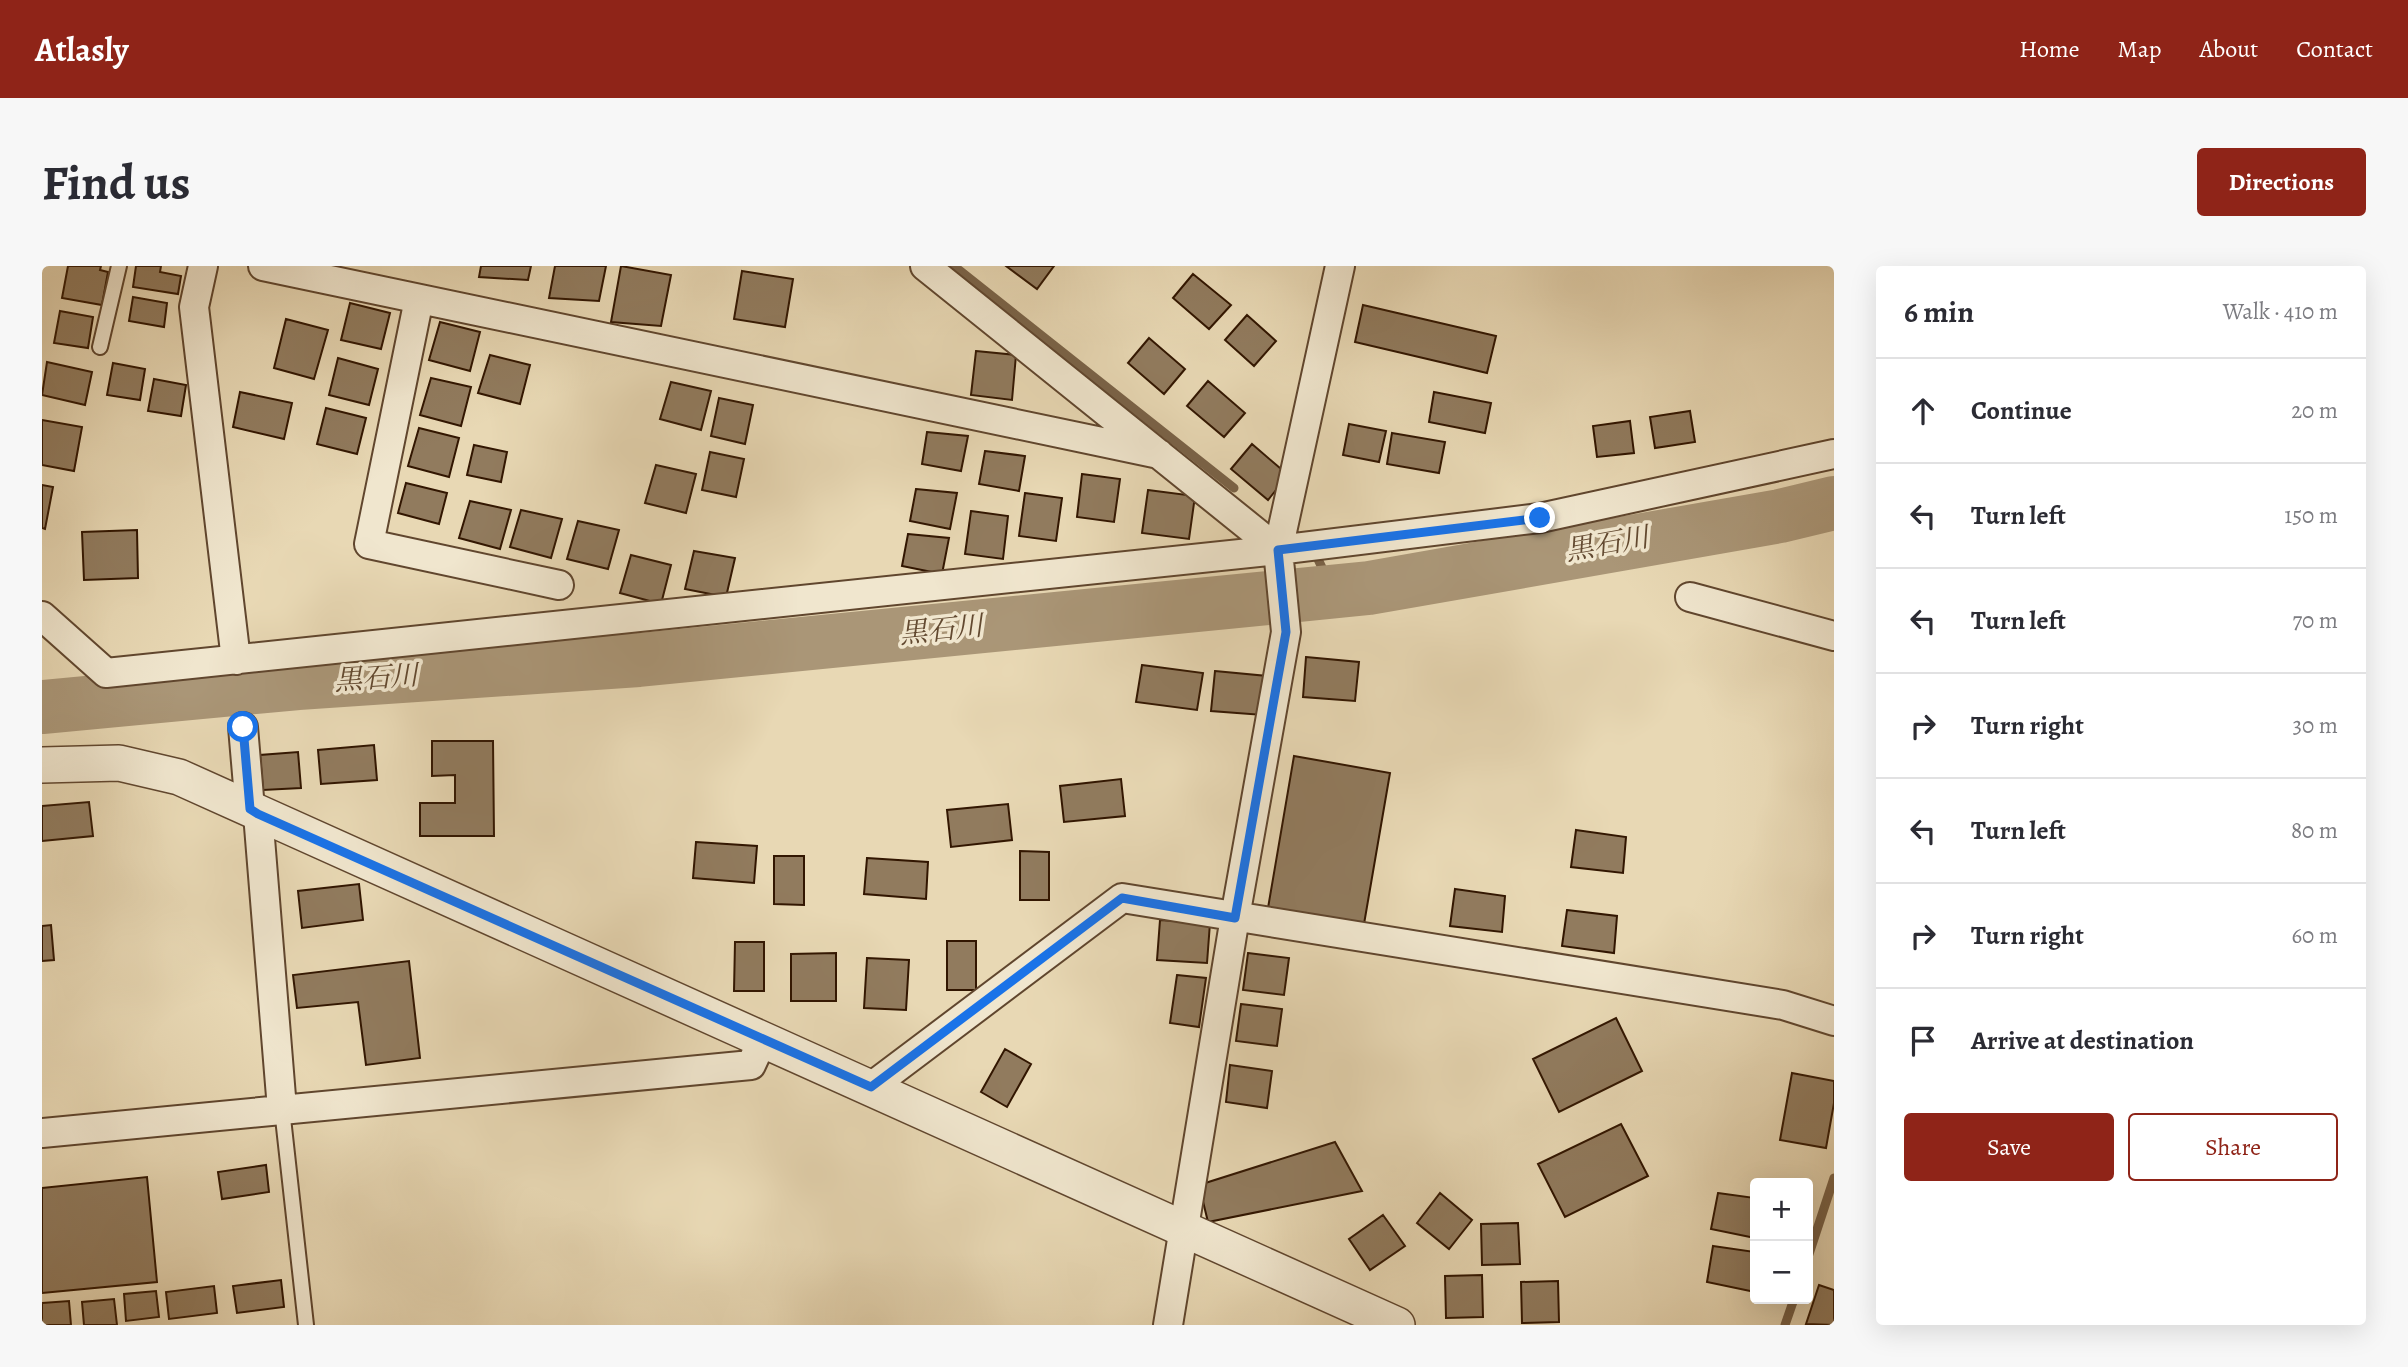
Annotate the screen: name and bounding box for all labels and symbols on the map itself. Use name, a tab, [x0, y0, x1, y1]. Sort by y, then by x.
route end	[1524, 502, 1555, 533]
water label: 黒石川	[1562, 517, 1655, 570]
water label: 黒石川	[897, 606, 988, 653]
water label: 黒石川	[333, 656, 422, 700]
route start	[227, 711, 258, 742]

